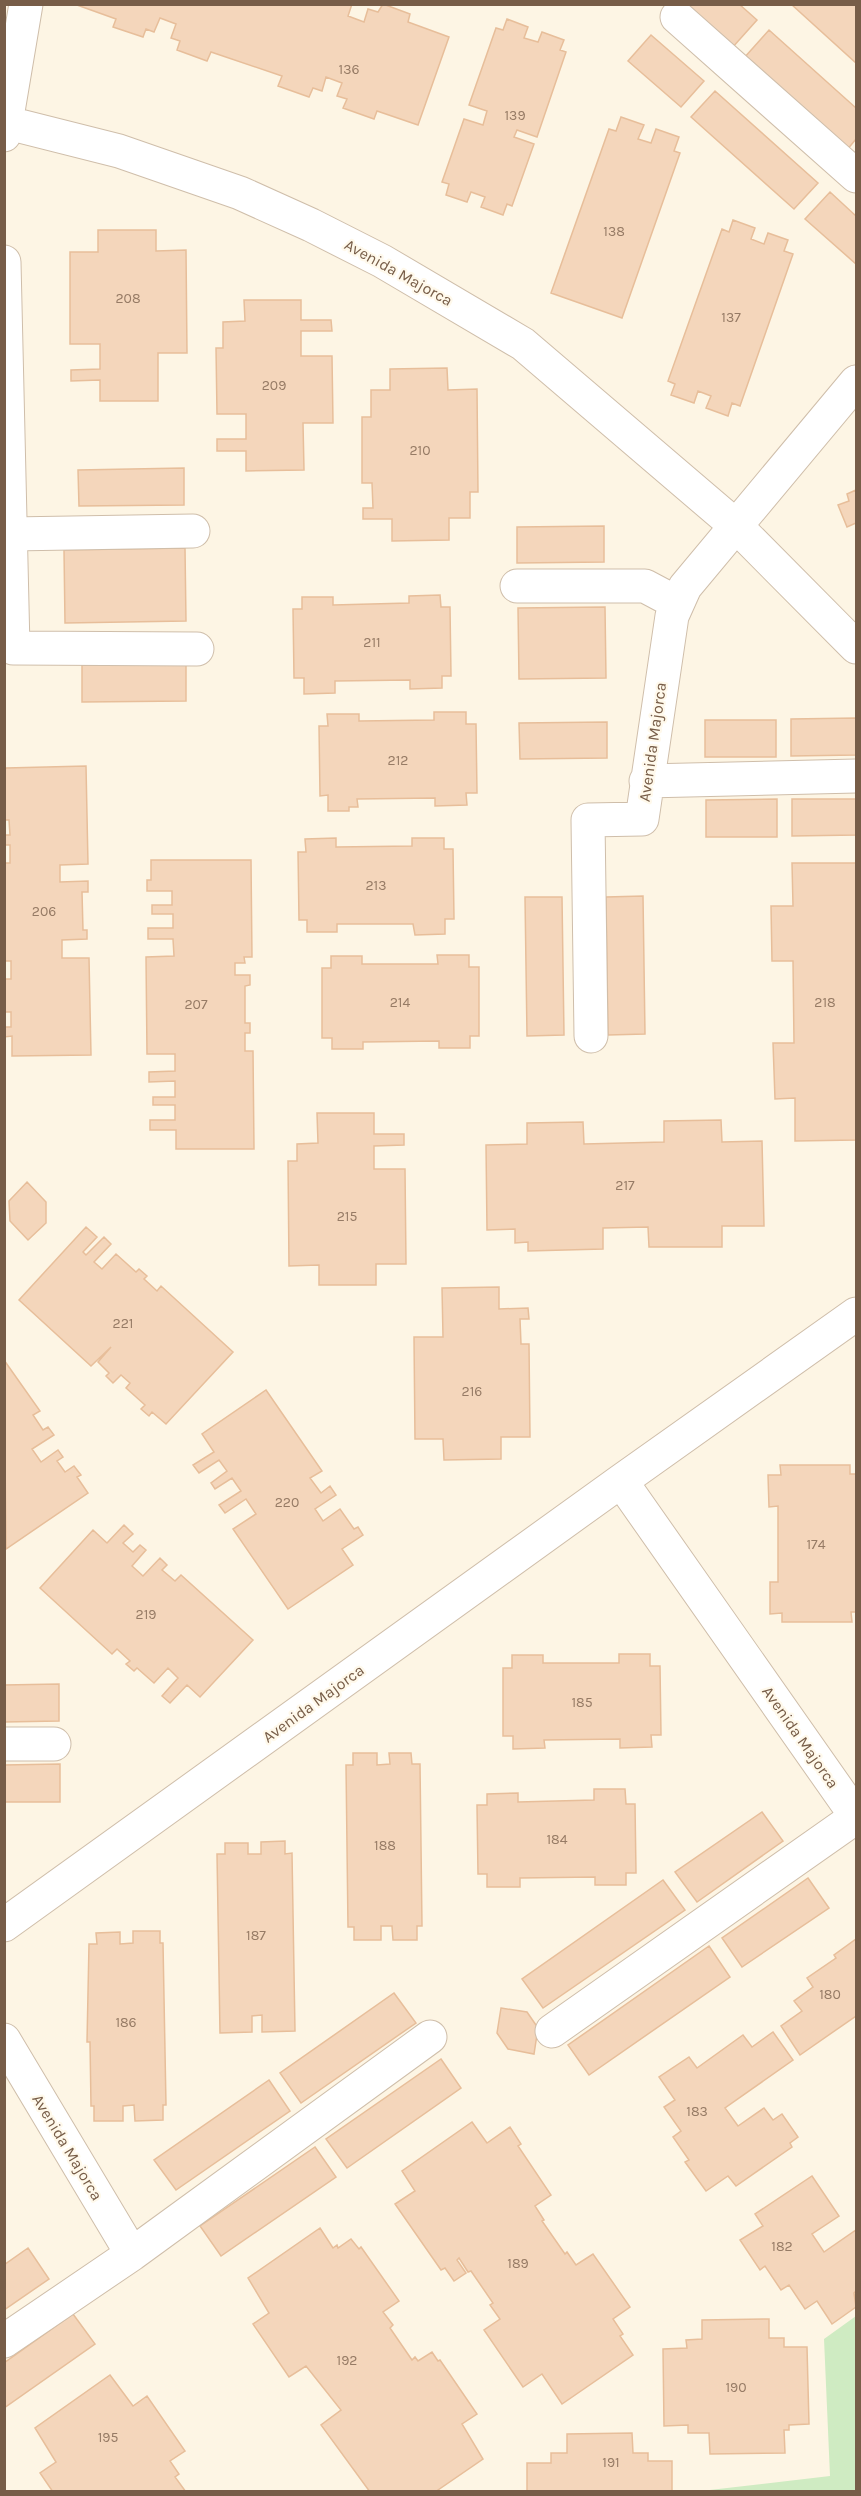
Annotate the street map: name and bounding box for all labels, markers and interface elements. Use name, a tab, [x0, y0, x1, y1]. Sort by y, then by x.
house number: 136	[339, 61, 359, 78]
house number: 139	[504, 107, 526, 124]
house number: 138	[603, 223, 625, 240]
street label: Avenida Majorca	[341, 235, 456, 310]
house number: 208	[115, 290, 141, 307]
house number: 137	[721, 309, 741, 326]
house number: 209	[262, 377, 286, 394]
house number: 210	[409, 442, 431, 459]
house number: 211	[363, 634, 381, 651]
street label: Avenida Majorca	[635, 681, 670, 803]
house number: 212	[388, 752, 408, 769]
house number: 213	[365, 877, 387, 894]
house number: 206	[32, 903, 56, 920]
house number: 214	[390, 994, 410, 1011]
house number: 218	[814, 994, 836, 1011]
house number: 207	[185, 996, 208, 1013]
house number: 217	[615, 1177, 635, 1194]
house number: 215	[337, 1208, 357, 1225]
house number: 221	[113, 1315, 133, 1332]
house number: 216	[462, 1383, 482, 1400]
house number: 220	[275, 1494, 299, 1511]
house number: 174	[806, 1536, 826, 1553]
house number: 219	[136, 1606, 156, 1623]
street label: Avenida Majorca	[259, 1660, 368, 1747]
street label: Avenida Majorca	[758, 1682, 843, 1792]
house number: 185	[571, 1694, 593, 1711]
house number: 184	[546, 1831, 568, 1848]
house number: 188	[374, 1837, 396, 1854]
house number: 187	[246, 1927, 266, 1944]
house number: 180	[819, 1986, 841, 2003]
house number: 186	[115, 2014, 137, 2031]
street label: Avenida Majorca	[28, 2091, 107, 2204]
house number: 183	[686, 2103, 708, 2120]
house number: 182	[771, 2238, 793, 2255]
house number: 189	[507, 2255, 529, 2272]
house number: 192	[337, 2352, 357, 2369]
house number: 190	[725, 2379, 747, 2396]
house number: 195	[98, 2429, 118, 2446]
house number: 191	[602, 2454, 620, 2471]

